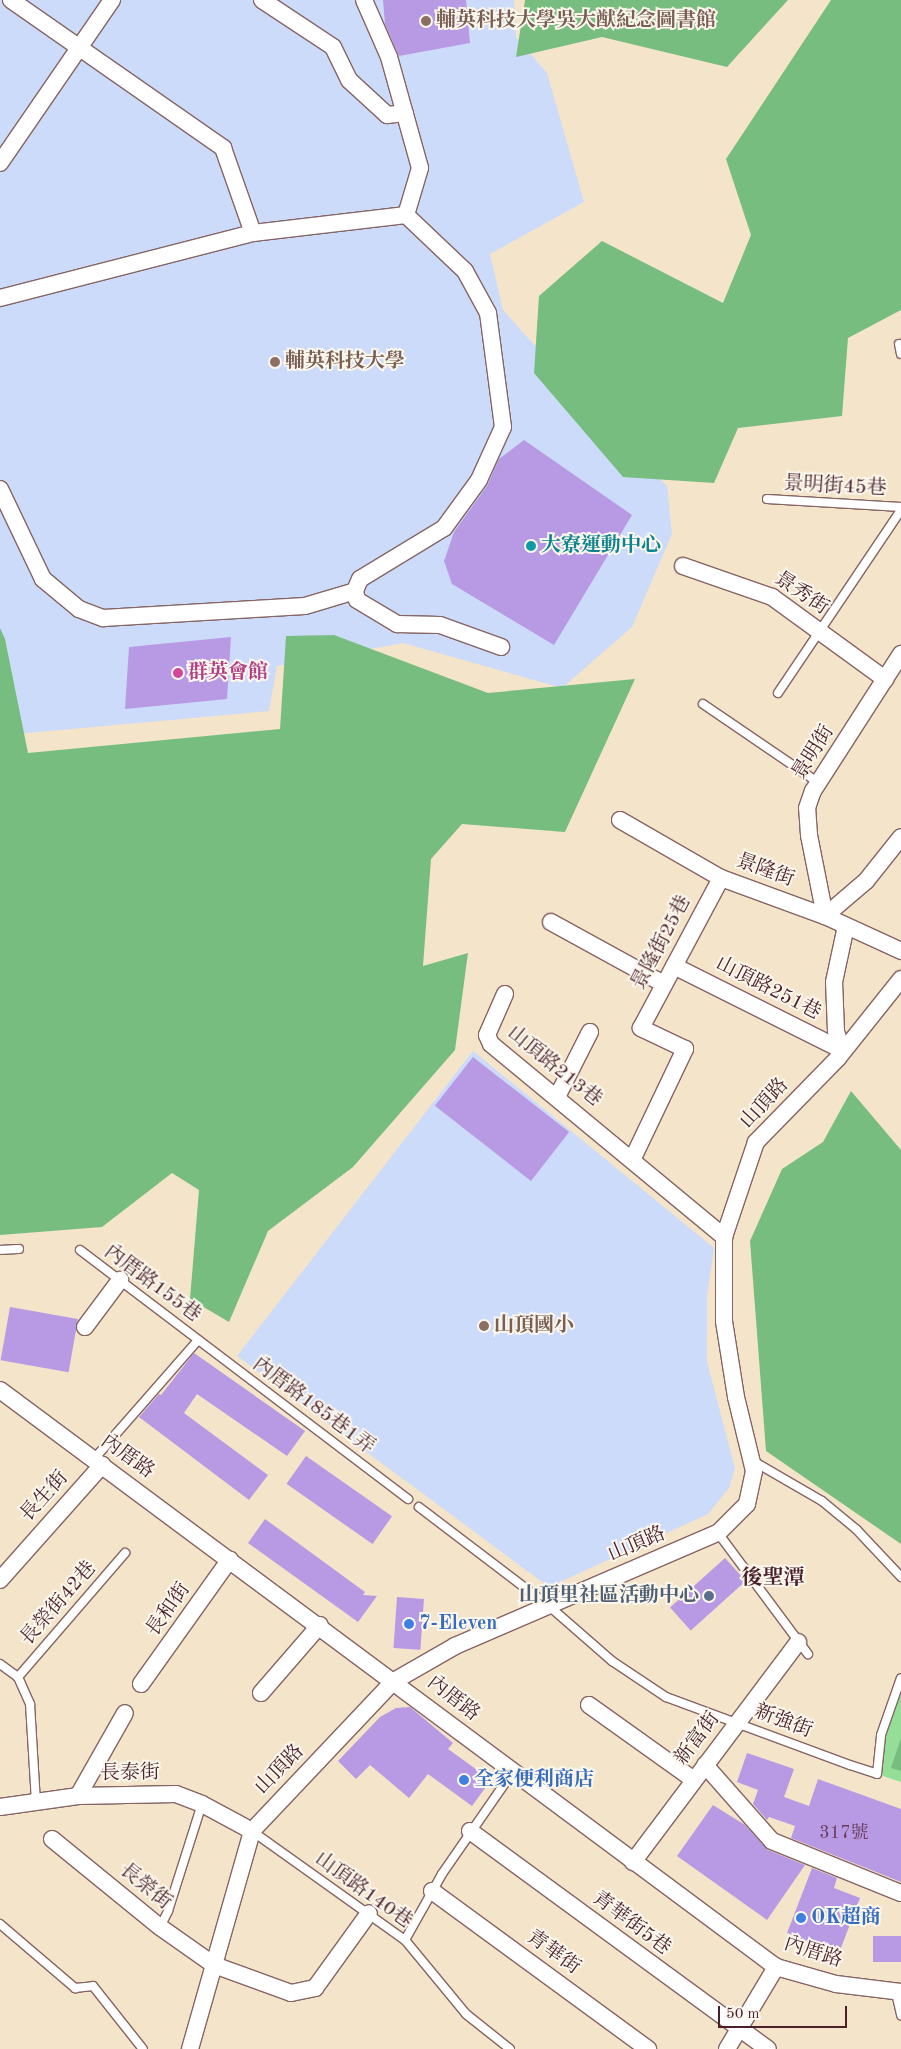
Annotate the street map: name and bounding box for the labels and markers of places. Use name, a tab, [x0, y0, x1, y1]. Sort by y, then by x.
place label: 輔英科技大學吳大猷紀念圖書館	[436, 9, 716, 33]
marker: 輔英科技大學吳大猷紀念圖書館	[420, 15, 432, 27]
place label: 輔英科技大學	[285, 350, 405, 374]
marker: 輔英科技大學	[269, 356, 281, 368]
place label: 大寮運動中心	[541, 534, 661, 558]
marker: 大寮運動中心	[525, 540, 537, 552]
place label: 群英會館	[188, 661, 268, 685]
marker: 群英會館	[172, 667, 184, 679]
place label: 山頂國小	[494, 1314, 574, 1338]
marker: 山頂國小	[478, 1320, 490, 1332]
place label: 山頂里社區活動中心	[519, 1584, 699, 1608]
marker: 山頂里社區活動中心	[703, 1590, 715, 1602]
place label: 7-Eleven	[419, 1612, 497, 1636]
marker: 7-Eleven	[403, 1618, 415, 1630]
place label: 全家便利商店	[474, 1768, 594, 1792]
marker: 全家便利商店	[458, 1774, 470, 1786]
place label: OK超商	[811, 1906, 881, 1930]
marker: OK超商	[795, 1912, 807, 1924]

